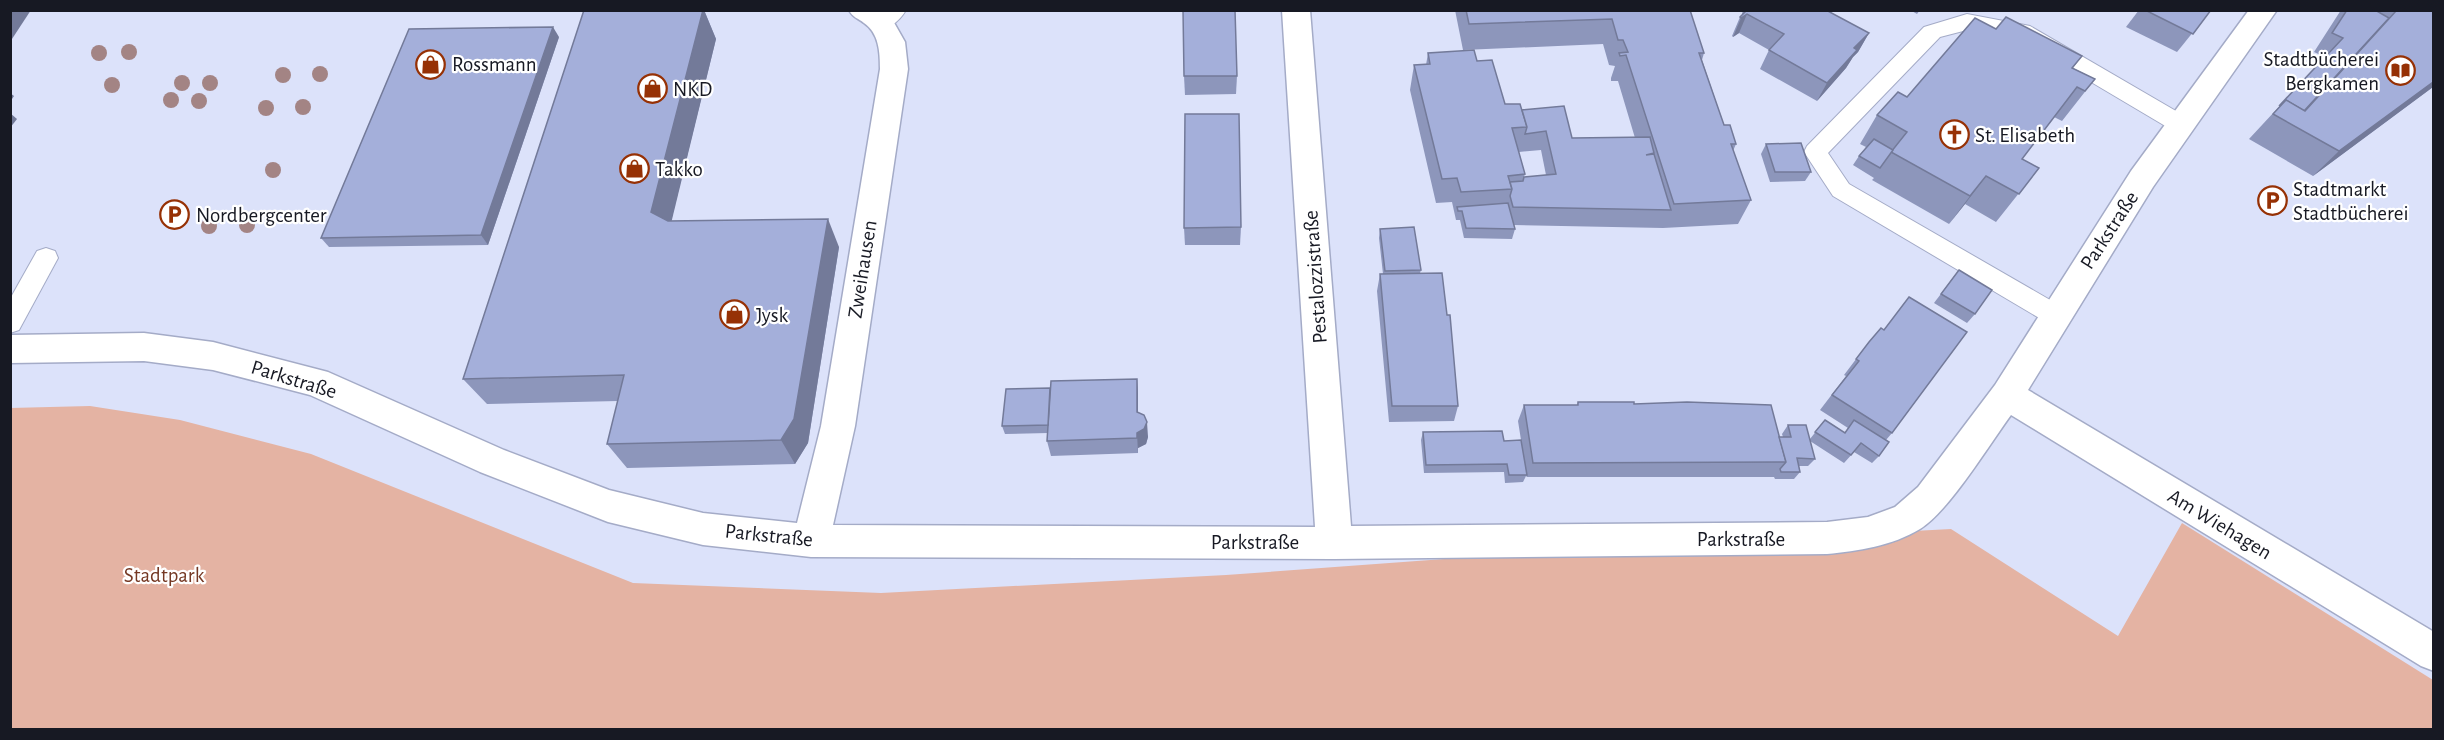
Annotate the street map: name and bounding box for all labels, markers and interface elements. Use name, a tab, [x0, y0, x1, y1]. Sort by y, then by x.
shop icon: Rossmann	[415, 48, 447, 80]
place label: Stadtbücherei Bergkamen	[2263, 49, 2379, 94]
place label: Rossmann	[452, 54, 537, 75]
library icon: Stadtbücherei Bergkamen	[2384, 55, 2416, 87]
shop icon: NKD	[636, 73, 668, 105]
place label: NKD	[673, 79, 712, 100]
church icon: St. Elisabeth	[1938, 119, 1970, 151]
place label: St. Elisabeth	[1975, 125, 2075, 146]
shop icon: Takko	[618, 153, 650, 185]
place label: Takko	[655, 159, 703, 180]
place label: Stadtmarkt Stadtbücherei	[2293, 179, 2409, 224]
parking icon: Stadtmarkt Stadtbücherei	[2256, 185, 2288, 217]
street label: Parkstraße	[2077, 188, 2142, 273]
parking icon: Nordbergcenter	[159, 199, 191, 231]
place label: Nordbergcenter	[196, 205, 327, 226]
street label: Pestalozzistraße	[1300, 210, 1331, 344]
street label: Zweihausen	[844, 219, 881, 320]
shop icon: Jysk	[719, 299, 751, 331]
place label: Jysk	[756, 305, 789, 326]
street label: Parkstraße	[249, 357, 339, 402]
street label: Am Wiehagen	[2164, 485, 2275, 564]
street label: Parkstraße	[724, 520, 814, 551]
street label: Parkstraße	[1697, 529, 1785, 550]
street label: Parkstraße	[1211, 532, 1299, 553]
park label: Stadtpark	[124, 565, 205, 586]

